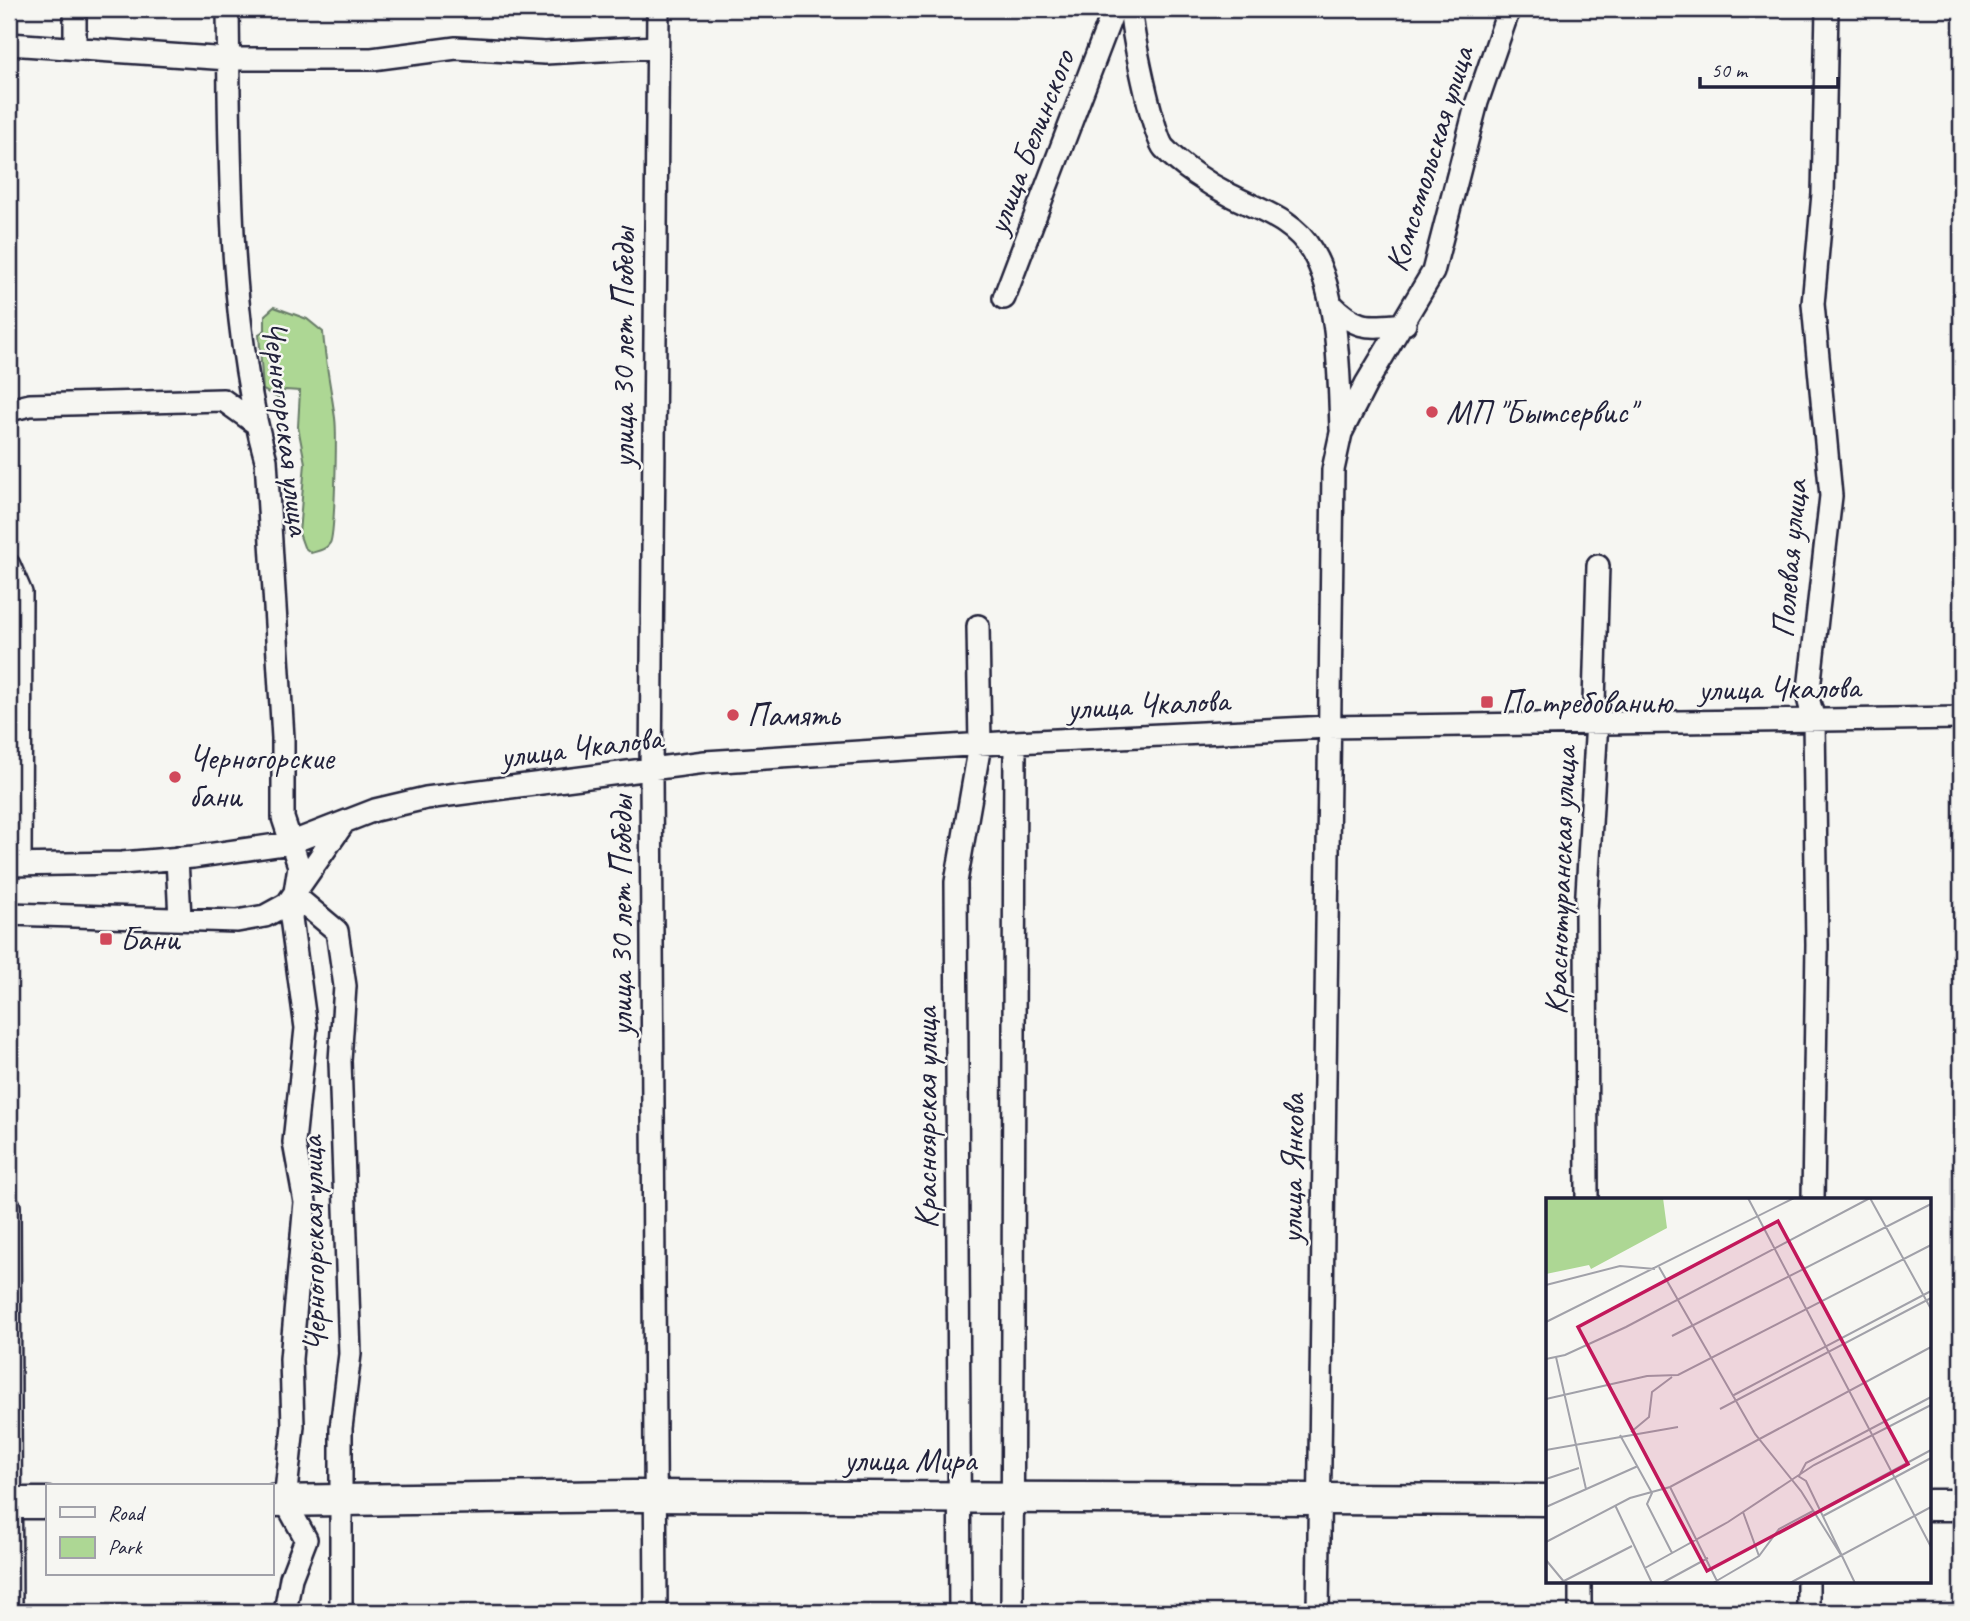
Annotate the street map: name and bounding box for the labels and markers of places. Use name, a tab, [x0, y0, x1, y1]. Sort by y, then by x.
place label: МП "Бытсервис"	[1446, 391, 1641, 433]
marker: МП "Бытсервис"	[1424, 404, 1440, 420]
place label: По требованию	[1501, 681, 1674, 723]
place label: Память	[747, 694, 841, 736]
marker: По требованию	[1479, 694, 1495, 710]
marker: Память	[725, 707, 741, 723]
place label: Черногорские бани	[189, 737, 336, 817]
marker: Черногорские бани	[167, 769, 183, 785]
place label: Бани	[120, 918, 182, 960]
marker: Бани	[98, 931, 114, 947]

